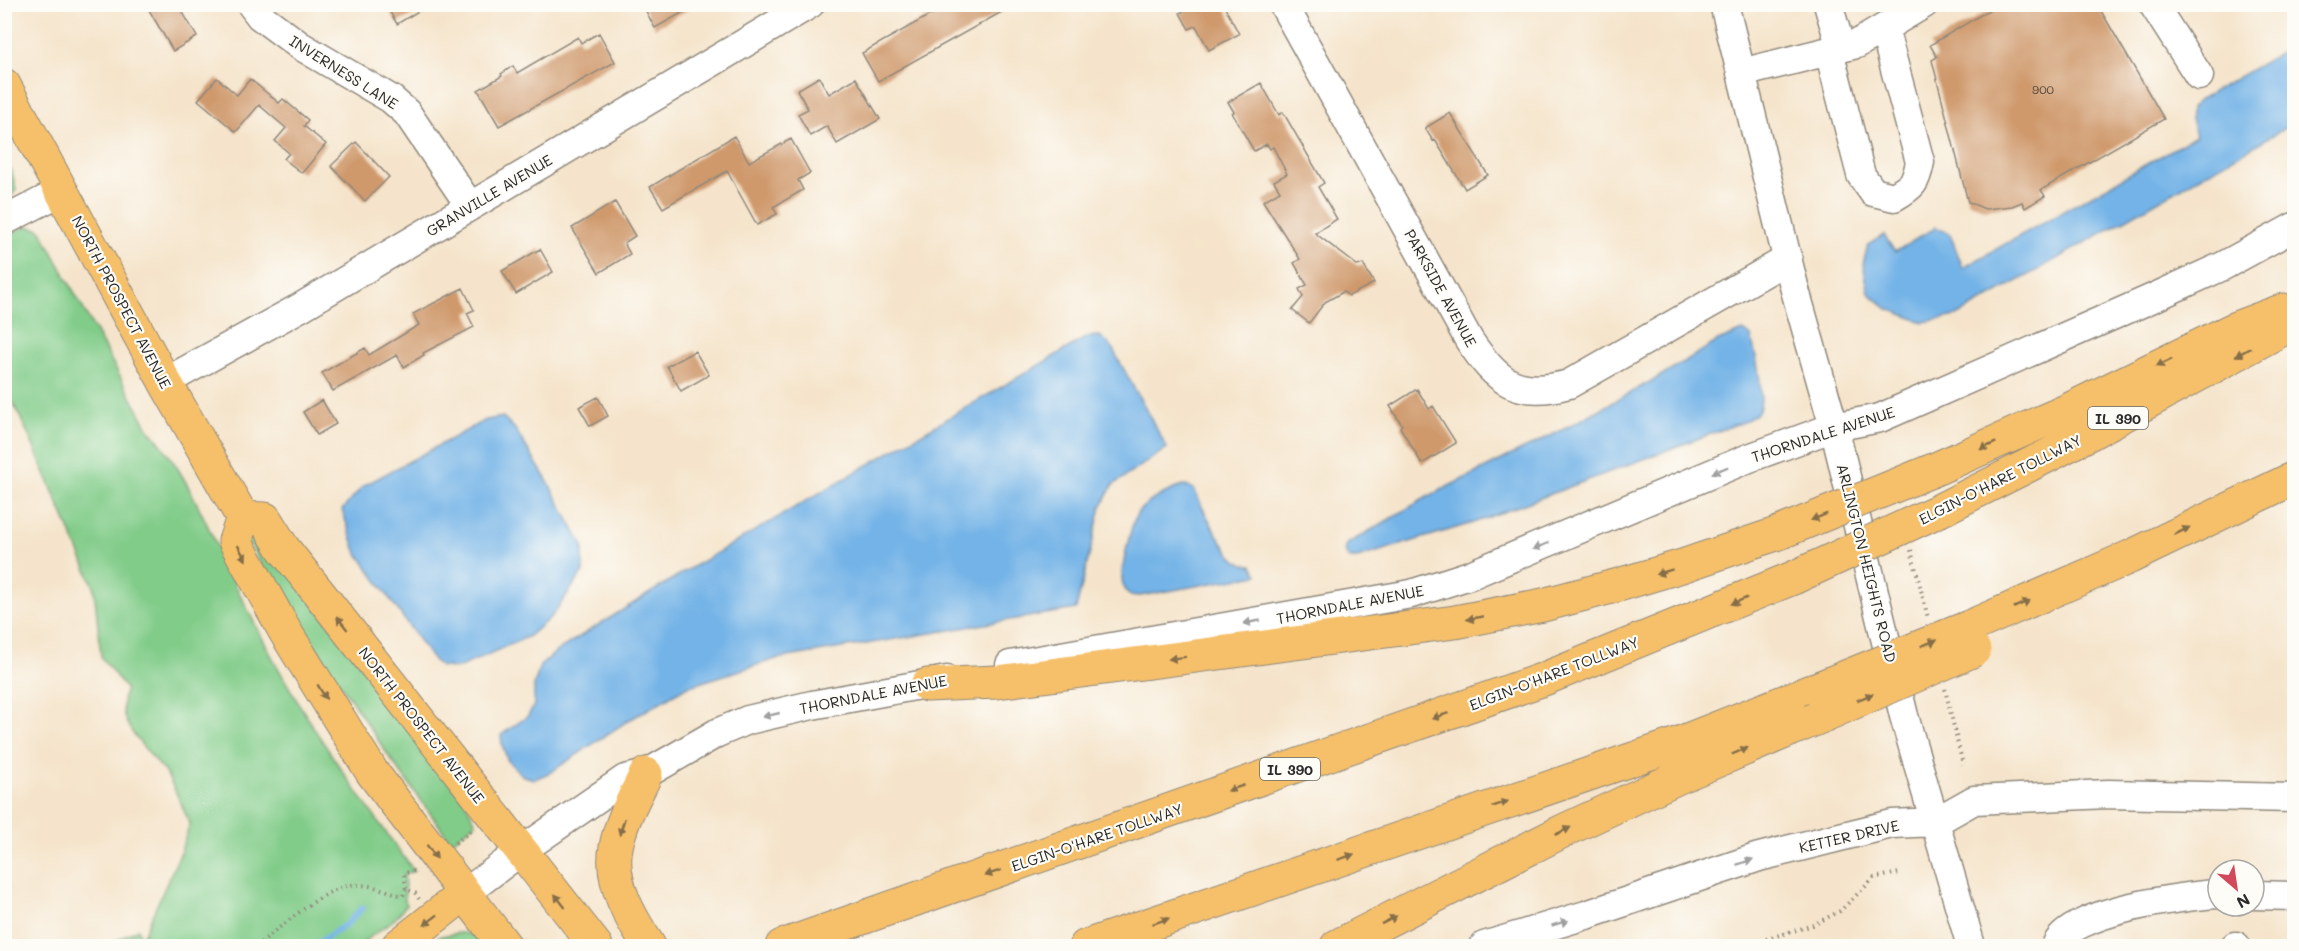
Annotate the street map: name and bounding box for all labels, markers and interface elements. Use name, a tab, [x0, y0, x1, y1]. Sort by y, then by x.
street label: INVERNESS LANE	[286, 30, 403, 114]
house number: 900	[2032, 81, 2055, 97]
street label: GRANVILLE AVENUE	[422, 149, 556, 241]
street label: NORTH PROSPECT AVENUE	[68, 212, 176, 392]
street label: PARKSIDE AVENUE	[1400, 226, 1482, 351]
one-way arrow	[2235, 347, 2252, 357]
one-way arrow	[2156, 359, 2173, 368]
street label: THORNDALE AVENUE	[1749, 401, 1898, 467]
road number: IL 390	[2088, 407, 2148, 429]
street label: ELGIN-O'HARE TOLLWAY	[1915, 429, 2085, 529]
one-way arrow	[1979, 441, 1996, 450]
street label: ARLINGTON HEIGHTS ROAD	[1833, 462, 1901, 664]
one-way arrow	[1711, 465, 1729, 475]
one-way arrow	[1809, 512, 1827, 522]
one-way arrow	[2174, 526, 2191, 536]
one-way arrow	[1532, 542, 1550, 551]
one-way arrow	[236, 545, 247, 561]
one-way arrow	[1655, 568, 1673, 577]
street label: THORNDALE AVENUE	[1275, 580, 1426, 628]
one-way arrow	[1730, 596, 1748, 606]
one-way arrow	[2014, 599, 2032, 609]
one-way arrow	[1465, 614, 1484, 623]
one-way arrow	[336, 615, 348, 631]
one-way arrow	[1242, 618, 1261, 627]
street label: ELGIN-O'HARE TOLLWAY	[1466, 631, 1642, 715]
one-way arrow	[1920, 638, 1938, 648]
street label: NORTH PROSPECT AVENUE	[355, 643, 490, 808]
one-way arrow	[1168, 654, 1187, 663]
street label: THORNDALE AVENUE	[798, 670, 949, 718]
one-way arrow	[316, 684, 327, 700]
one-way arrow	[1856, 692, 1874, 702]
one-way arrow	[761, 711, 780, 720]
one-way arrow	[1431, 711, 1449, 721]
one-way arrow	[1732, 746, 1750, 756]
road number: IL 390	[1260, 758, 1320, 780]
one-way arrow	[1227, 783, 1245, 793]
street label: ELGIN-O'HARE TOLLWAY	[1009, 798, 1185, 876]
one-way arrow	[1491, 799, 1509, 809]
street label: KETTER DRIVE	[1797, 815, 1901, 857]
one-way arrow	[617, 818, 626, 836]
one-way arrow	[1554, 827, 1571, 836]
one-way arrow	[426, 844, 438, 860]
one-way arrow	[1337, 852, 1355, 862]
one-way arrow	[1736, 856, 1754, 866]
north arrow	[2206, 858, 2266, 918]
one-way arrow	[983, 869, 1001, 879]
text: N	[2233, 889, 2254, 914]
one-way arrow	[555, 893, 567, 908]
one-way arrow	[423, 914, 439, 927]
one-way arrow	[1153, 915, 1171, 925]
one-way arrow	[1381, 916, 1398, 925]
one-way arrow	[1551, 918, 1569, 927]

